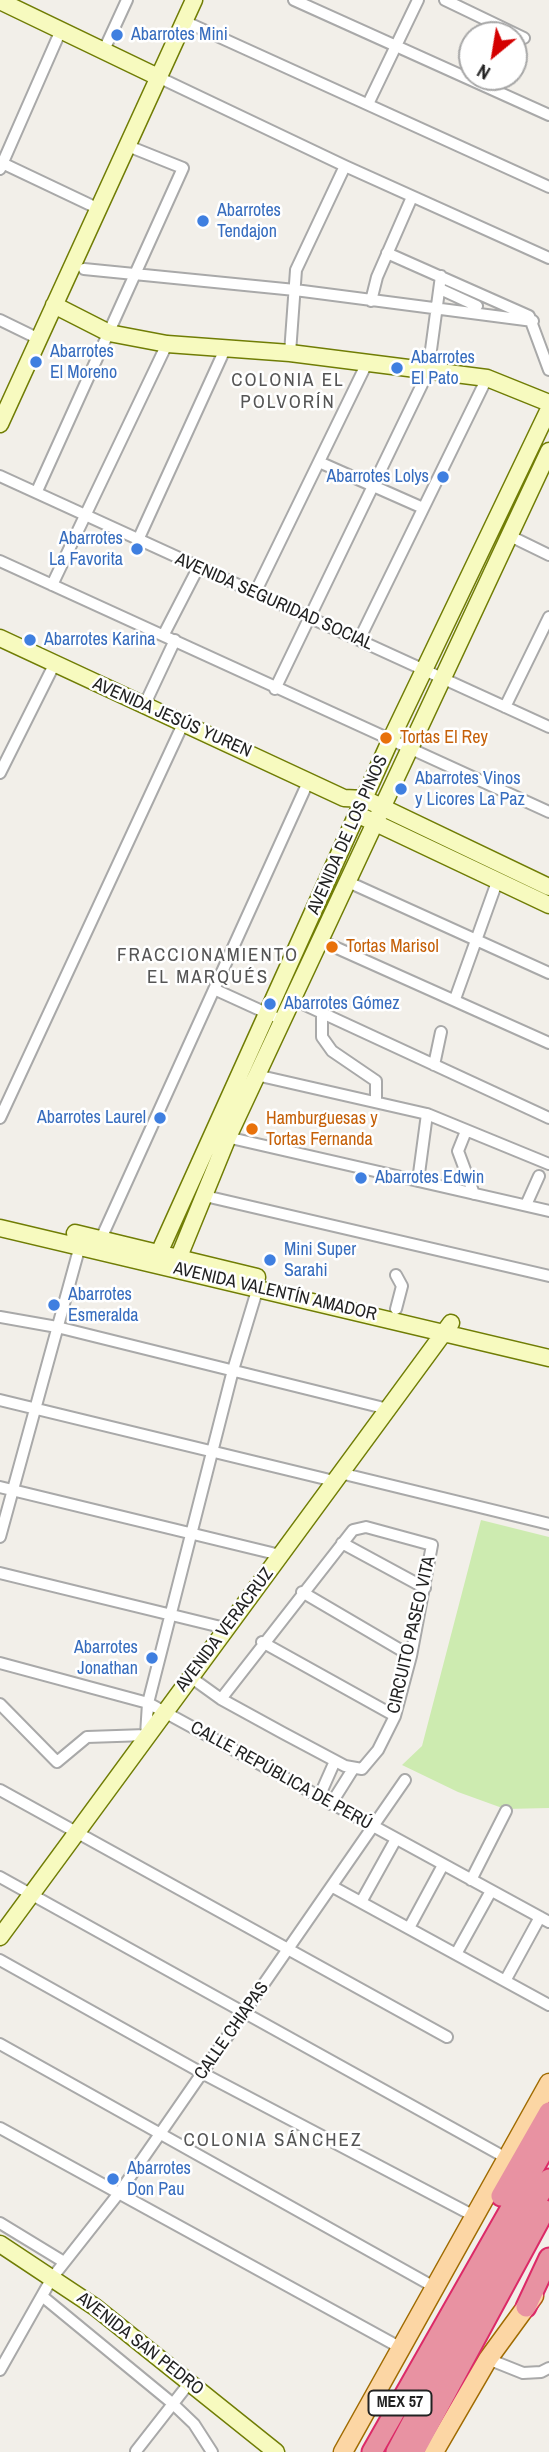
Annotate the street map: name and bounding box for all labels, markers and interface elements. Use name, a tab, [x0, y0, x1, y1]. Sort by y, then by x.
north arrow	[458, 21, 528, 91]
place label: Abarrotes Mini	[131, 24, 228, 46]
marker: Abarrotes Mini	[109, 27, 125, 43]
text: N	[472, 58, 495, 87]
place label: Abarrotes Tendajon	[217, 200, 281, 242]
marker: Abarrotes Tendajon	[195, 213, 211, 229]
place label: Abarrotes El Moreno	[50, 341, 117, 384]
place label: Abarrotes El Pato	[411, 347, 475, 390]
marker: Abarrotes El Moreno	[28, 354, 44, 370]
marker: Abarrotes El Pato	[389, 360, 405, 376]
district label: COLONIA EL POLVORÍN	[232, 370, 344, 414]
place label: Abarrotes Lolys	[326, 466, 429, 488]
marker: Abarrotes Lolys	[435, 469, 451, 485]
place label: Abarrotes La Favorita	[49, 528, 123, 570]
marker: Abarrotes La Favorita	[129, 541, 145, 557]
street label: AVENIDA SEGURIDAD SOCIAL	[172, 549, 376, 655]
place label: Abarrotes Karina	[44, 629, 156, 651]
marker: Abarrotes Karina	[22, 632, 38, 648]
street label: AVENIDA JESÚS YUREN	[89, 673, 255, 763]
place label: Tortas El Rey	[400, 727, 488, 749]
marker: Tortas El Rey	[378, 730, 394, 746]
street label: AVENIDA DE LOS PINOS	[303, 752, 393, 918]
place label: Abarrotes Vinos y Licores La Paz	[415, 768, 525, 810]
marker: Abarrotes Vinos y Licores La Paz	[393, 781, 409, 797]
place label: Tortas Marisol	[346, 936, 439, 958]
marker: Tortas Marisol	[324, 939, 340, 955]
district label: FRACCIONAMIENTO EL MARQUÉS	[119, 945, 297, 989]
place label: Abarrotes Gómez	[284, 993, 400, 1015]
marker: Abarrotes Gómez	[262, 996, 278, 1012]
place label: Abarrotes Laurel	[37, 1107, 146, 1129]
place label: Hamburguesas y Tortas Fernanda	[266, 1108, 378, 1150]
marker: Abarrotes Laurel	[152, 1110, 168, 1126]
marker: Hamburguesas y Tortas Fernanda	[244, 1121, 260, 1137]
place label: Abarrotes Edwin	[375, 1167, 484, 1189]
marker: Abarrotes Edwin	[353, 1170, 369, 1186]
place label: Mini Super Sarahi	[284, 1239, 356, 1282]
marker: Mini Super Sarahi	[262, 1252, 278, 1268]
street label: AVENIDA VALENTÍN AMADOR	[171, 1258, 379, 1326]
place label: Abarrotes Esmeralda	[68, 1284, 139, 1326]
marker: Abarrotes Esmeralda	[46, 1297, 62, 1313]
street label: CIRCUITO PASEO VITA	[383, 1554, 441, 1716]
street label: AVENIDA VERACRUZ	[172, 1564, 278, 1696]
place label: Abarrotes Jonathan	[74, 1637, 138, 1680]
marker: Abarrotes Jonathan	[144, 1650, 160, 1666]
street label: CALLE REPÚBLICA DE PERÚ	[186, 1717, 376, 1835]
street label: CALLE CHIAPAS	[190, 1978, 274, 2084]
district label: COLONIA SÁNCHEZ	[185, 2130, 361, 2152]
place label: Abarrotes Don Pau	[127, 2158, 191, 2200]
marker: Abarrotes Don Pau	[105, 2171, 121, 2187]
street label: AVENIDA SAN PEDRO	[72, 2288, 208, 2400]
road number: MEX 57	[368, 2390, 432, 2416]

